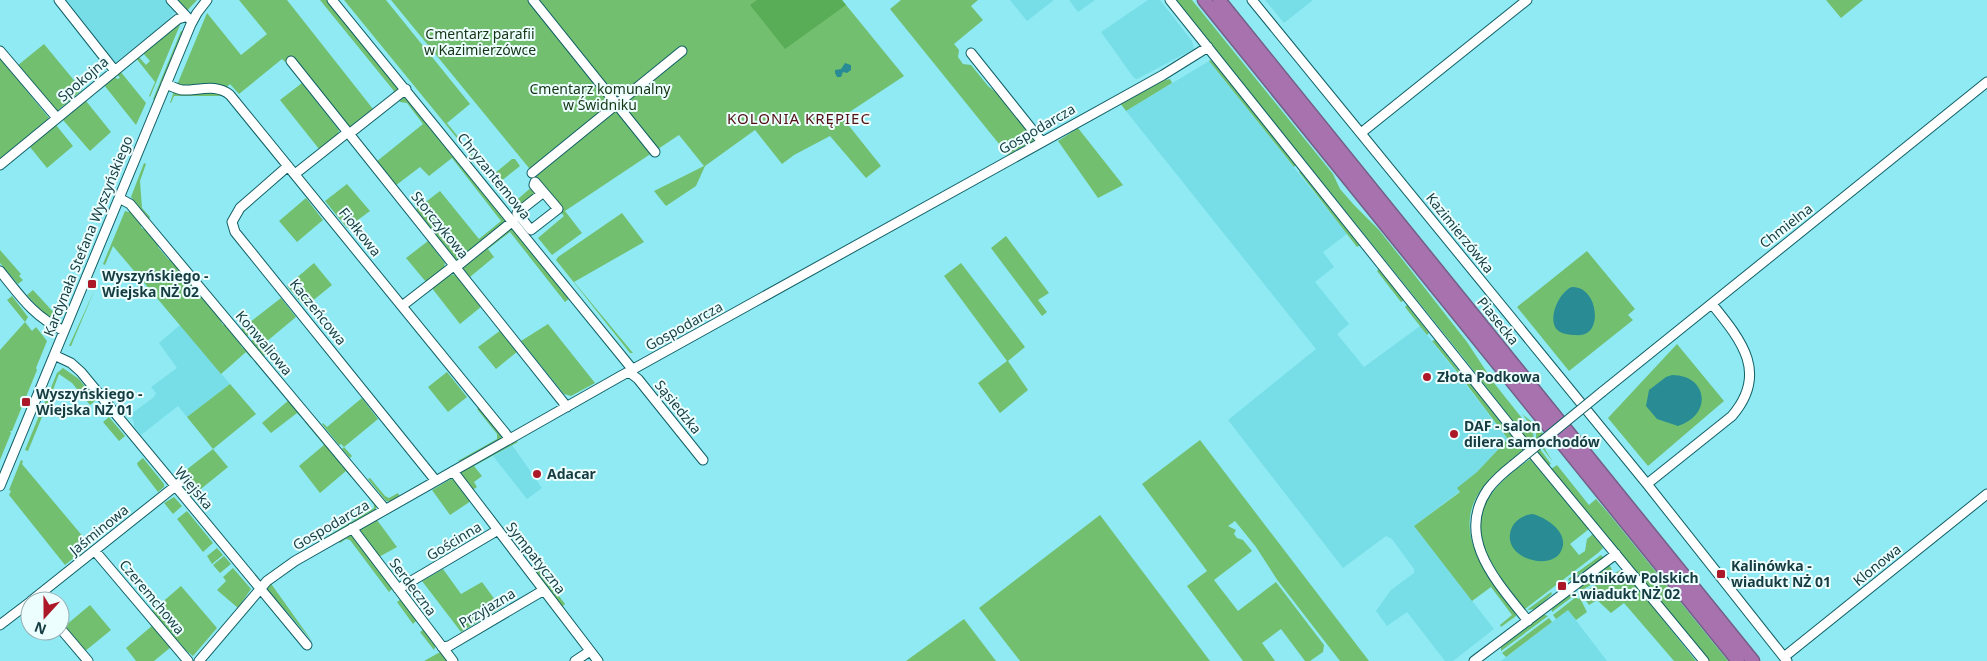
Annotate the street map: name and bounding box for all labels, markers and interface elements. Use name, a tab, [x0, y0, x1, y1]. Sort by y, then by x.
park label: Cmentarz parafii w Kazimierzówce	[424, 24, 536, 59]
street label: Spokojna	[53, 52, 112, 105]
park label: Cmentarz komunalny w Świdniku	[530, 79, 671, 114]
street label: Gospodarcza	[995, 99, 1079, 158]
district label: KOLONIA KRĘPIEC	[727, 108, 871, 128]
street label: Chryzantemowa	[453, 128, 535, 223]
street label: Kardynała Stefana Wyszyńskiego	[38, 133, 137, 339]
street label: Storczykowa	[407, 187, 473, 262]
street label: Kazimierzówka	[1422, 189, 1499, 277]
street label: Chmielna	[1755, 199, 1816, 252]
street label: Fiołkowa	[335, 203, 386, 260]
place label: Wyszyńskiego - Wiejska NŻ 02	[102, 266, 209, 301]
street label: Kaczeńcowa	[286, 275, 351, 349]
marker: Wyszyńskiego - Wiejska NŻ 02	[86, 278, 98, 290]
street label: Piasecka	[1473, 293, 1524, 349]
street label: Gospodarcza	[642, 297, 726, 355]
street label: Konwaliowa	[232, 306, 297, 379]
place label: Złota Podkowa	[1437, 367, 1540, 386]
marker: Złota Podkowa	[1421, 371, 1433, 383]
street label: Sąsiedzka	[651, 376, 706, 438]
place label: Wyszyńskiego - Wiejska NŻ 01	[36, 384, 143, 419]
marker: Wyszyńskiego - Wiejska NŻ 01	[20, 396, 32, 408]
place label: DAF - salon dilera samochodów	[1464, 416, 1600, 451]
marker: DAF - salon dilera samochodów	[1448, 428, 1460, 440]
street label: Wiejska	[171, 462, 218, 513]
place label: Adacar	[547, 464, 597, 483]
marker: Adacar	[531, 468, 543, 480]
street label: Gospodarcza	[289, 495, 373, 554]
street label: Jaśminowa	[64, 500, 132, 561]
street label: Gościnna	[423, 517, 485, 564]
street label: Sympatyczna	[502, 518, 570, 598]
street label: Klonowa	[1849, 539, 1905, 590]
street label: Serdeczna	[386, 554, 441, 619]
street label: Czeremchowa	[115, 555, 189, 638]
place label: Kalinówka - wiadukt NŻ 01	[1731, 556, 1831, 591]
place label: Lotników Polskich - wiadukt NŻ 02	[1572, 568, 1699, 603]
marker: Kalinówka - wiadukt NŻ 01	[1715, 568, 1727, 580]
marker: Lotników Polskich - wiadukt NŻ 02	[1556, 580, 1568, 592]
street label: Przyjazna	[455, 583, 518, 632]
north arrow	[20, 591, 70, 641]
text: N	[31, 618, 49, 640]

